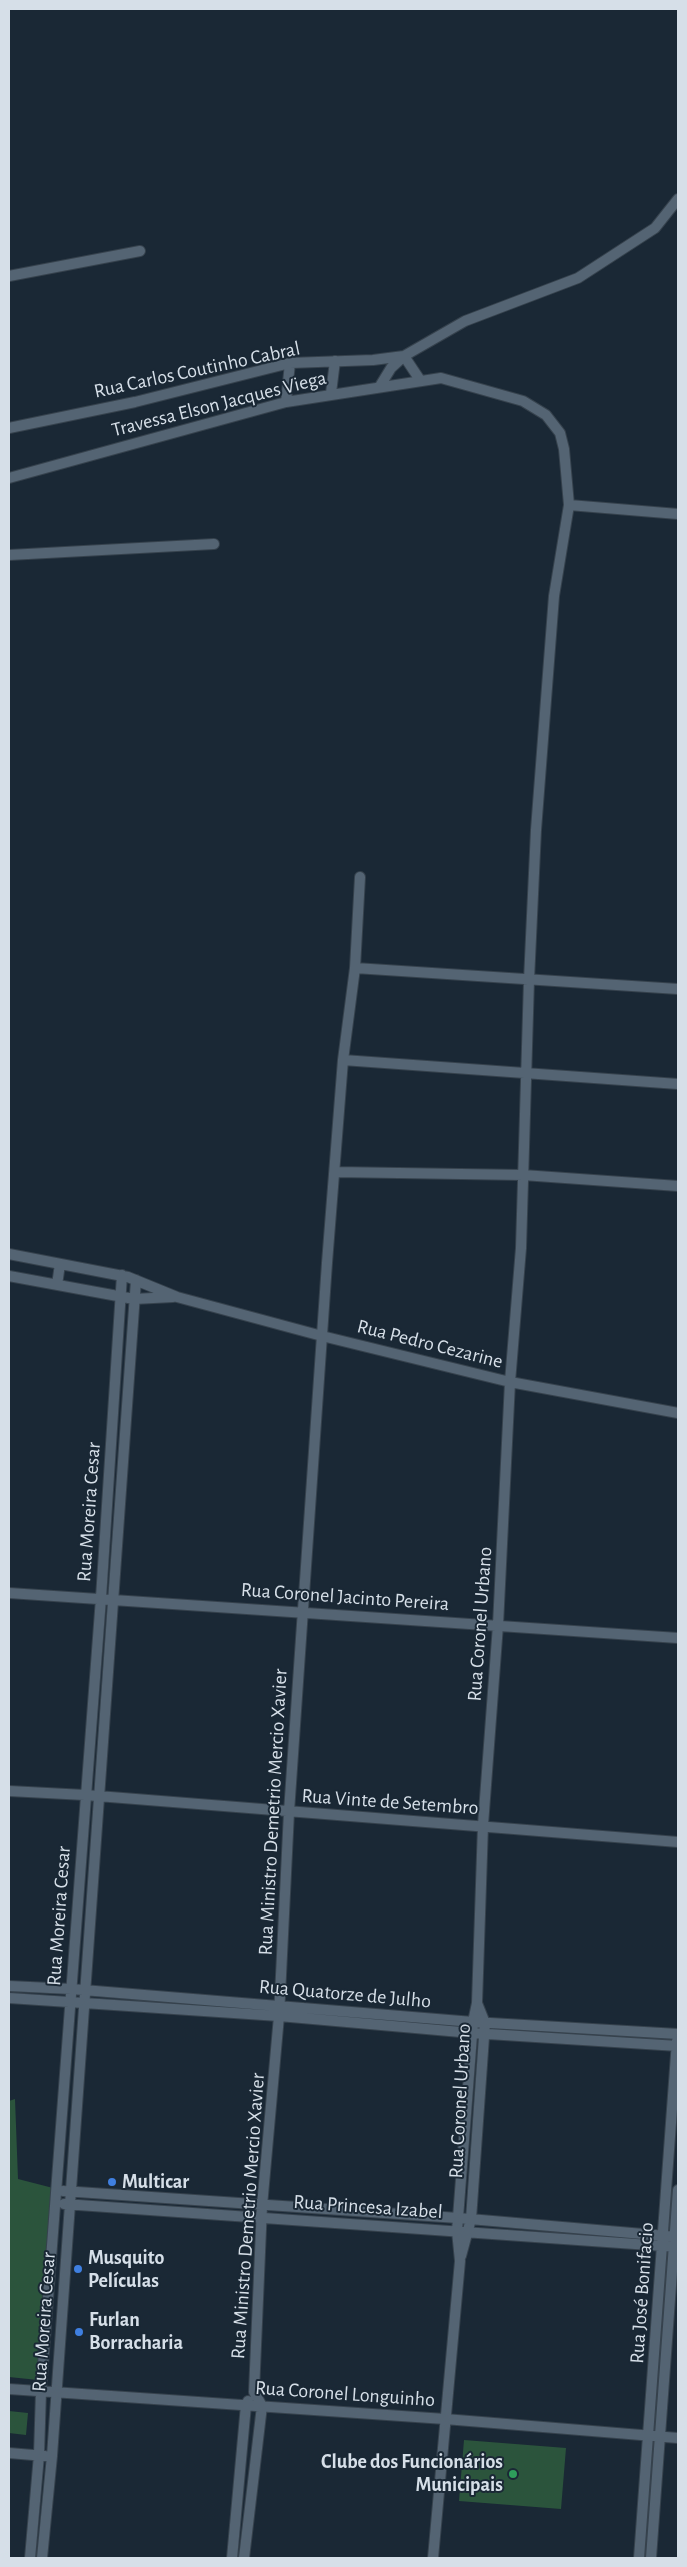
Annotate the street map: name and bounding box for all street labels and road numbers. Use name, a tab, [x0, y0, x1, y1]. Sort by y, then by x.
street label: Rua Carlos Coutinho Cabral	[92, 336, 302, 404]
street label: Travessa Elson Jacques Viega	[109, 366, 329, 442]
street label: Rua Pedro Cezarine	[355, 1314, 505, 1374]
street label: Rua Moreira Cesar	[72, 1441, 106, 1583]
street label: Rua Coronel Urbano	[463, 1546, 497, 1702]
street label: Rua Coronel Jacinto Pereira	[240, 1578, 450, 1616]
street label: Rua Ministro Demetrio Mercio Xavier	[254, 1668, 292, 1956]
street label: Rua Vinte de Setembro	[301, 1784, 479, 1820]
street label: Rua Moreira Cesar	[42, 1845, 76, 1987]
street label: Rua Quatorze de Julho	[258, 1975, 432, 2013]
street label: Rua Coronel Urbano	[444, 2023, 476, 2179]
street label: Rua Ministro Demetrio Mercio Xavier	[226, 2072, 270, 2360]
street label: Rua Princesa Izabel	[293, 2190, 443, 2224]
street label: Rua José Bonifacio	[625, 2221, 659, 2365]
street label: Rua Moreira Cesar	[27, 2251, 61, 2393]
street label: Rua Coronel Longuinho	[254, 2376, 436, 2412]

